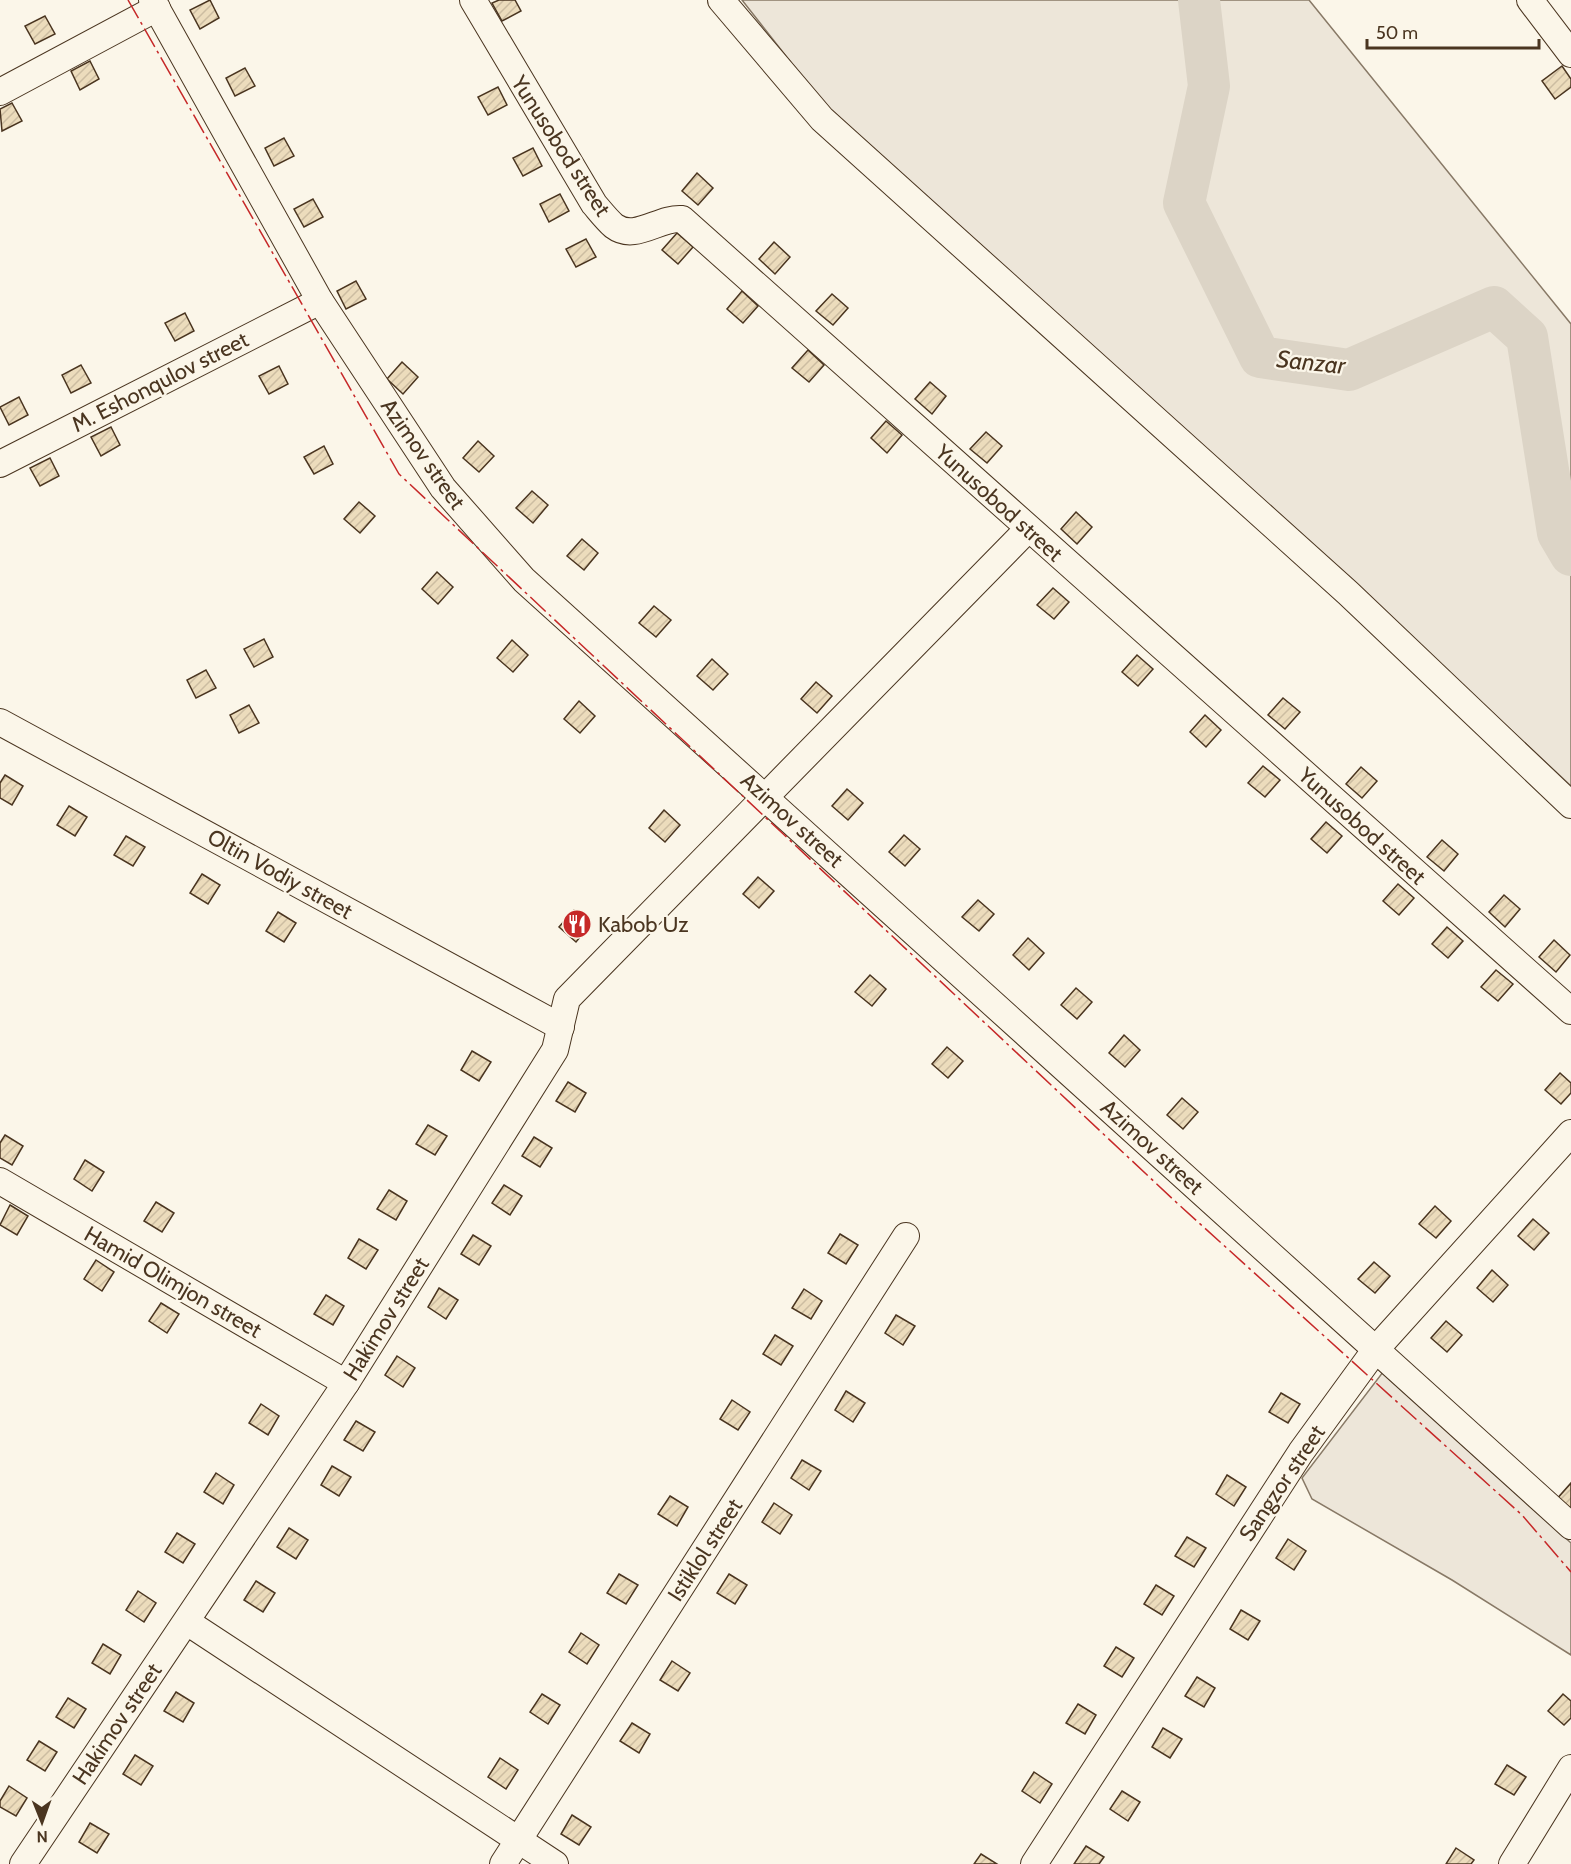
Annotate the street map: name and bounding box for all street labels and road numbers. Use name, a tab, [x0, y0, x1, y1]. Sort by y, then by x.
street label: Yunusobod street	[505, 70, 617, 222]
street label: M. Eshonqulov street	[67, 326, 253, 438]
street label: Azimov street	[375, 394, 471, 515]
street label: Yunusobod street	[929, 438, 1069, 568]
street label: Yunusobod street	[1292, 761, 1432, 891]
street label: Azimov street	[735, 767, 849, 873]
street label: Oltin Vodiy street	[203, 823, 358, 925]
street label: Azimov street	[1095, 1094, 1209, 1200]
street label: Hamid Olimjon street	[80, 1220, 267, 1344]
street label: Hakimov street	[337, 1252, 435, 1386]
street label: Sangzor street	[1233, 1419, 1331, 1546]
street label: Istiklol street	[662, 1493, 748, 1606]
street label: Hakimov street	[67, 1658, 168, 1790]

